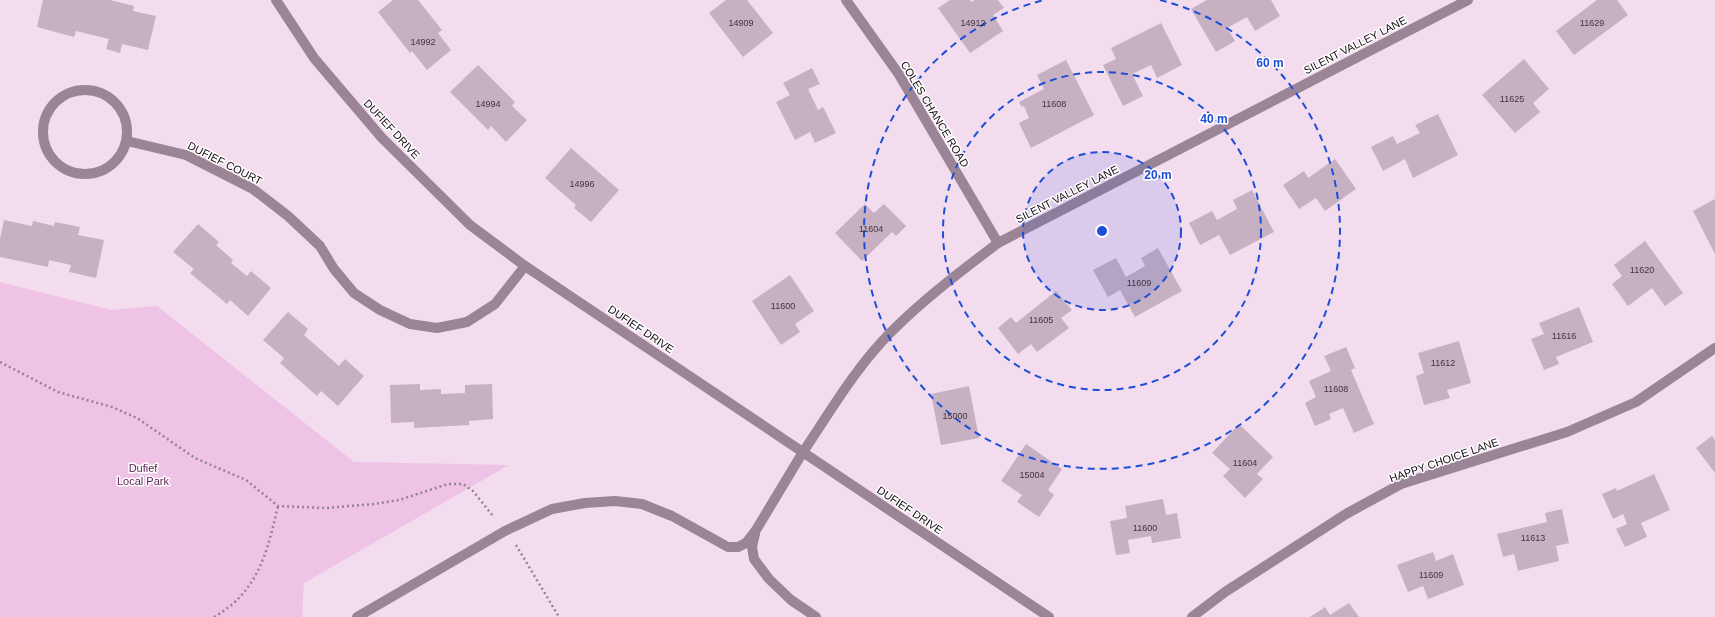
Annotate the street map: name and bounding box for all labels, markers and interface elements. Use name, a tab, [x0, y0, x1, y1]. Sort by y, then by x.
street label: SILENT VALLEY LANE	[1302, 14, 1408, 76]
house number: 14909	[728, 18, 754, 28]
house number: 14912	[960, 18, 986, 28]
house number: 11629	[1580, 18, 1604, 28]
house number: 14992	[410, 37, 436, 47]
text: 60 m	[1256, 56, 1284, 70]
street label: COLES CHANCE ROAD	[899, 59, 971, 169]
house number: 11625	[1500, 94, 1524, 104]
street label: DUFIEF DRIVE	[362, 97, 422, 161]
house number: 14994	[475, 99, 501, 109]
house number: 11608	[1042, 99, 1066, 109]
text: 40 m	[1200, 112, 1228, 126]
street label: DUFIEF COURT	[186, 139, 264, 187]
street label: SILENT VALLEY LANE	[1014, 163, 1120, 225]
text: 20 m	[1144, 168, 1172, 182]
house number: 14996	[569, 179, 595, 189]
house number: 11604	[859, 224, 883, 234]
centre of rings	[1095, 224, 1109, 238]
house number: 11620	[1630, 265, 1654, 275]
house number: 11609	[1127, 278, 1151, 288]
house number: 11600	[771, 301, 795, 311]
street label: DUFIEF DRIVE	[606, 303, 676, 355]
house number: 11605	[1029, 315, 1053, 325]
house number: 11616	[1552, 331, 1576, 341]
house number: 11612	[1431, 358, 1455, 368]
house number: 11608	[1324, 384, 1348, 394]
house number: 15000	[942, 411, 968, 421]
street label: HAPPY CHOICE LANE	[1388, 436, 1500, 484]
house number: 11604	[1233, 458, 1257, 468]
park label: Dufief Local Park	[117, 462, 169, 487]
house number: 15004	[1019, 470, 1045, 480]
street label: DUFIEF DRIVE	[875, 484, 945, 536]
house number: 11600	[1133, 523, 1157, 533]
house number: 11613	[1521, 533, 1545, 543]
house number: 11609	[1419, 570, 1443, 580]

